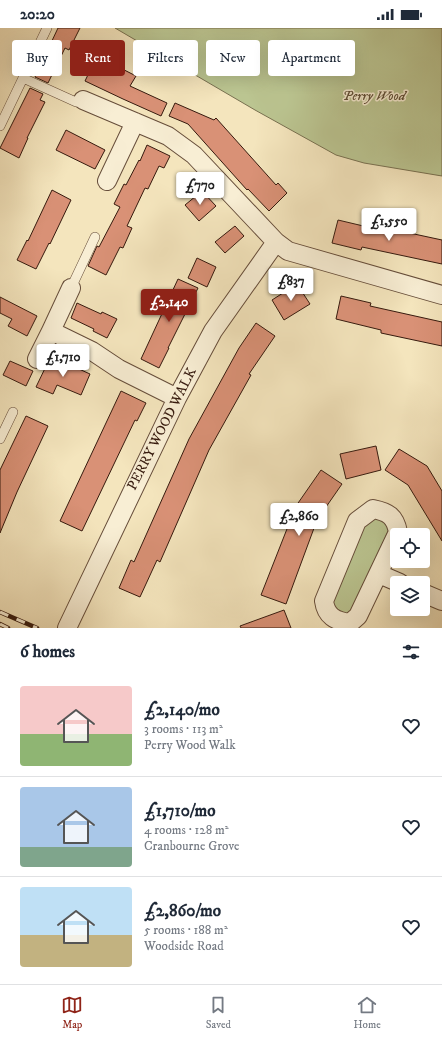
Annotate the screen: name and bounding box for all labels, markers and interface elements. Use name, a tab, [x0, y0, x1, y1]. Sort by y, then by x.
text: 20:20	[20, 5, 55, 24]
chip: Buy	[12, 40, 62, 76]
chip: Rent	[70, 40, 125, 76]
chip: Filters	[133, 40, 198, 76]
chip: New	[206, 40, 260, 76]
chip: Apartment	[268, 40, 355, 76]
park label: Perry Wood	[343, 87, 408, 105]
pin: £770	[176, 172, 224, 206]
text: £770	[185, 177, 215, 193]
pin: £1,550	[356, 208, 422, 242]
text: £1,550	[370, 213, 408, 229]
pin: £837	[267, 268, 315, 302]
text: £837	[277, 273, 305, 289]
pin: £2,140	[136, 289, 202, 323]
text: £2,140	[150, 294, 188, 310]
pin: £1,710	[30, 344, 96, 378]
text: £1,710	[45, 349, 81, 365]
street label: PERRY WOOD WALK	[123, 364, 201, 493]
pin: £2,860	[266, 503, 332, 537]
text: £2,860	[279, 508, 319, 524]
map controls	[390, 528, 430, 616]
button: locate	[390, 528, 430, 568]
button: layers	[390, 576, 430, 616]
text: 6 homes	[20, 641, 75, 663]
icon: filters	[400, 641, 422, 663]
text: £2,140/mo	[144, 699, 220, 721]
icon: home	[52, 702, 100, 750]
icon: heart	[400, 715, 422, 737]
text: 3 rooms · 113 m²	[144, 721, 223, 737]
text: Perry Wood Walk	[144, 737, 236, 753]
text: £1,710/mo	[144, 800, 215, 822]
icon: home	[52, 803, 100, 851]
icon: heart	[400, 816, 422, 838]
text: 4 rooms · 128 m²	[144, 822, 229, 838]
text: Cranbourne Grove	[144, 838, 240, 854]
text: £2,860/mo	[144, 900, 221, 922]
icon: home	[52, 903, 100, 951]
icon: heart	[400, 916, 422, 938]
text: 5 rooms · 188 m²	[144, 922, 228, 938]
text: Woodside Road	[144, 938, 224, 954]
tab: Map	[61, 994, 83, 1032]
tab: Saved	[206, 994, 231, 1032]
tab: Home	[354, 994, 381, 1032]

